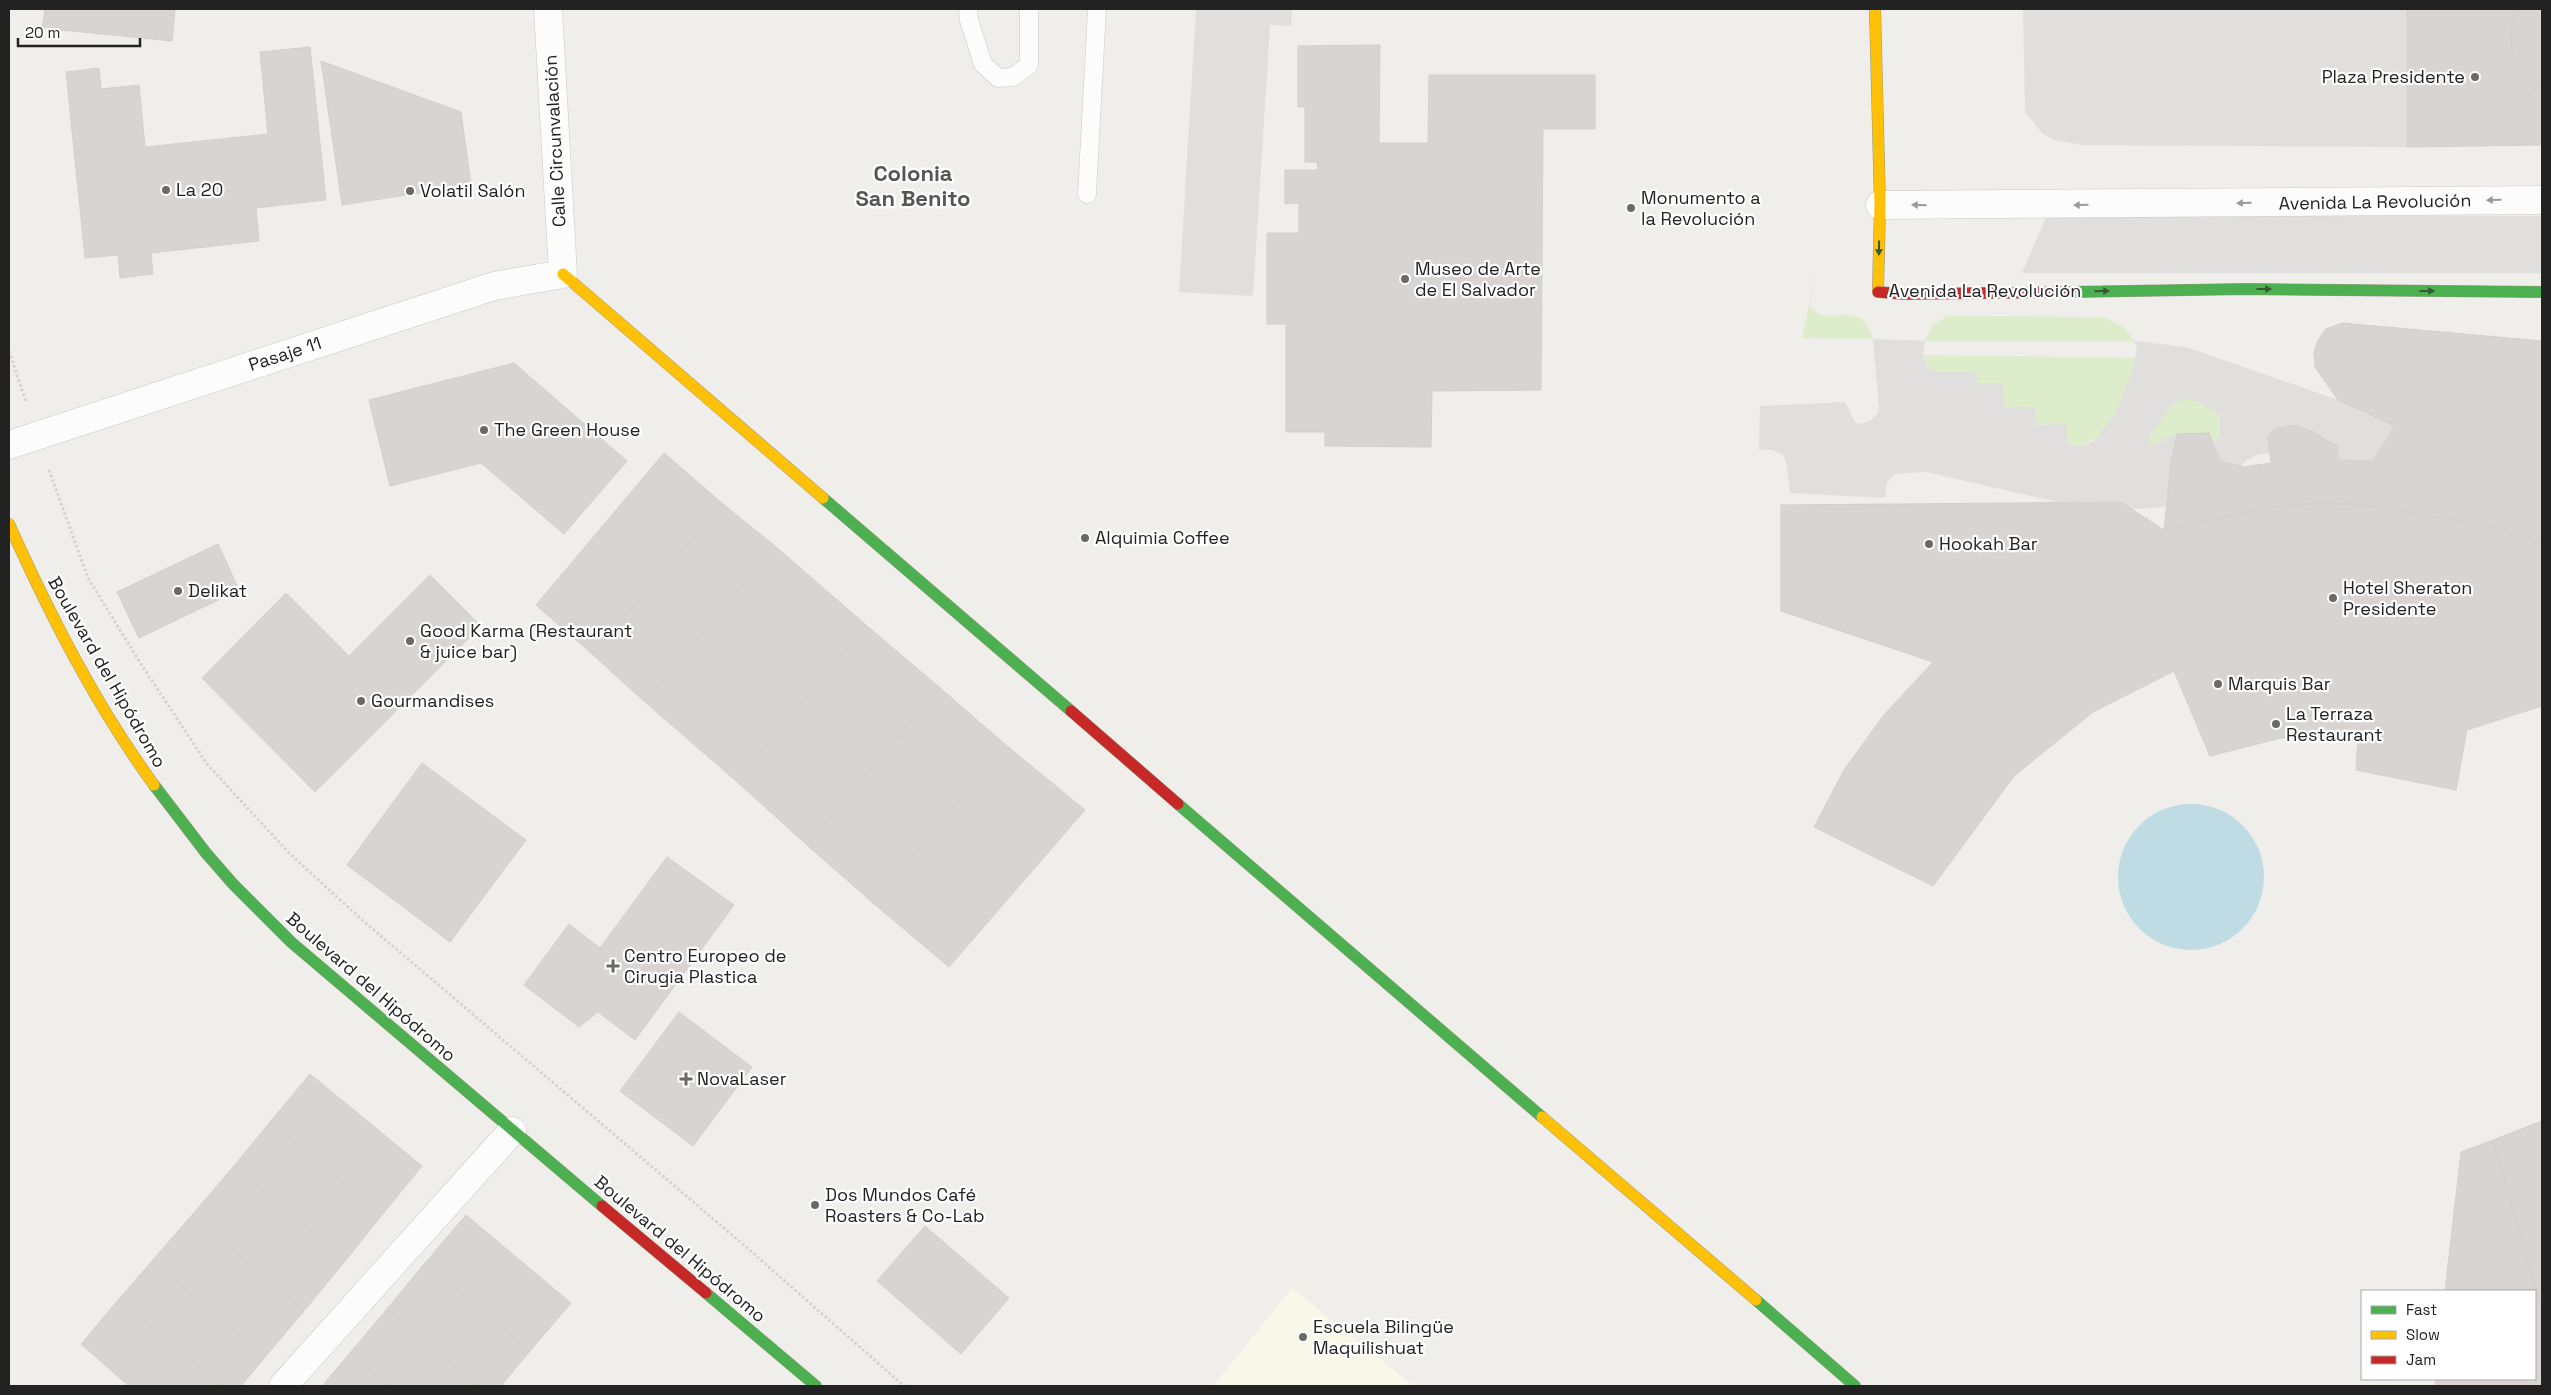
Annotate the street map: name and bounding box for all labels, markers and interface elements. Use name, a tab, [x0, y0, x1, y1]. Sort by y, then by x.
scale bar	[18, 15, 140, 47]
text: 20 m	[25, 23, 60, 42]
street label: Calle Circunvalación	[539, 54, 571, 228]
place label: Plaza Presidente	[2322, 65, 2465, 88]
marker: Plaza Presidente	[2469, 71, 2481, 83]
district label: Colonia San Benito	[856, 159, 971, 212]
place label: La 20	[176, 178, 223, 201]
place label: Volatil Salón	[420, 179, 525, 202]
marker: La 20	[160, 184, 172, 196]
marker: Volatil Salón	[404, 185, 416, 197]
place label: Monumento a la Revolución	[1641, 186, 1761, 230]
street label: Avenida La Revolución	[2278, 188, 2472, 215]
one-way arrow	[2485, 196, 2501, 204]
one-way arrow	[2235, 199, 2251, 207]
one-way arrow	[1910, 201, 1926, 209]
one-way arrow	[2073, 201, 2089, 209]
marker: Monumento a la Revolución	[1625, 202, 1637, 214]
one-way arrow	[1875, 241, 1883, 257]
place label: Museo de Arte de El Salvador	[1415, 257, 1541, 301]
marker: Museo de Arte de El Salvador	[1399, 273, 1411, 285]
street label: Avenida La Revolución	[1889, 279, 2081, 302]
one-way arrow	[2256, 285, 2272, 293]
one-way arrow	[2094, 286, 2110, 294]
one-way arrow	[2419, 287, 2435, 295]
street label: Pasaje 11	[245, 331, 324, 376]
place label: The Green House	[494, 418, 640, 441]
marker: The Green House	[478, 424, 490, 436]
place label: Alquimia Coffee	[1095, 526, 1230, 549]
marker: Alquimia Coffee	[1079, 532, 1091, 544]
place label: Hookah Bar	[1939, 532, 2038, 555]
marker: Hookah Bar	[1923, 538, 1935, 550]
street label: Boulevard del Hipódromo	[43, 572, 172, 772]
place label: Hotel Sheraton Presidente	[2343, 576, 2472, 620]
place label: Delikat	[188, 579, 247, 602]
marker: Delikat	[172, 585, 184, 597]
marker: Hotel Sheraton Presidente	[2327, 592, 2339, 604]
place label: Good Karma (Restaurant & juice bar)	[420, 619, 632, 663]
marker: Good Karma (Restaurant & juice bar)	[404, 635, 416, 647]
place label: Marquis Bar	[2228, 672, 2331, 695]
marker: Marquis Bar	[2212, 678, 2224, 690]
place label: Gourmandises	[371, 689, 494, 712]
marker: Gourmandises	[355, 695, 367, 707]
place label: La Terraza Restaurant	[2286, 702, 2383, 746]
marker: La Terraza Restaurant	[2270, 718, 2282, 730]
street label: Boulevard del Hipódromo	[282, 907, 461, 1067]
place label: Centro Europeo de Cirugia Plastica	[624, 944, 786, 988]
marker: Centro Europeo de Cirugia Plastica	[606, 959, 620, 973]
place label: NovaLaser	[697, 1067, 787, 1090]
marker: NovaLaser	[679, 1072, 693, 1086]
street label: Boulevard del Hipódromo	[590, 1170, 771, 1327]
place label: Dos Mundos Café Roasters & Co-Lab	[825, 1183, 985, 1227]
marker: Dos Mundos Café Roasters & Co-Lab	[809, 1199, 821, 1211]
legend	[2361, 1290, 2536, 1380]
text: Fast	[2406, 1300, 2437, 1319]
place label: Escuela Bilingüe Maquilishuat	[1313, 1315, 1454, 1359]
text: Slow	[2406, 1325, 2440, 1344]
marker: Escuela Bilingüe Maquilishuat	[1297, 1331, 1309, 1343]
text: Jam	[2406, 1350, 2436, 1369]

